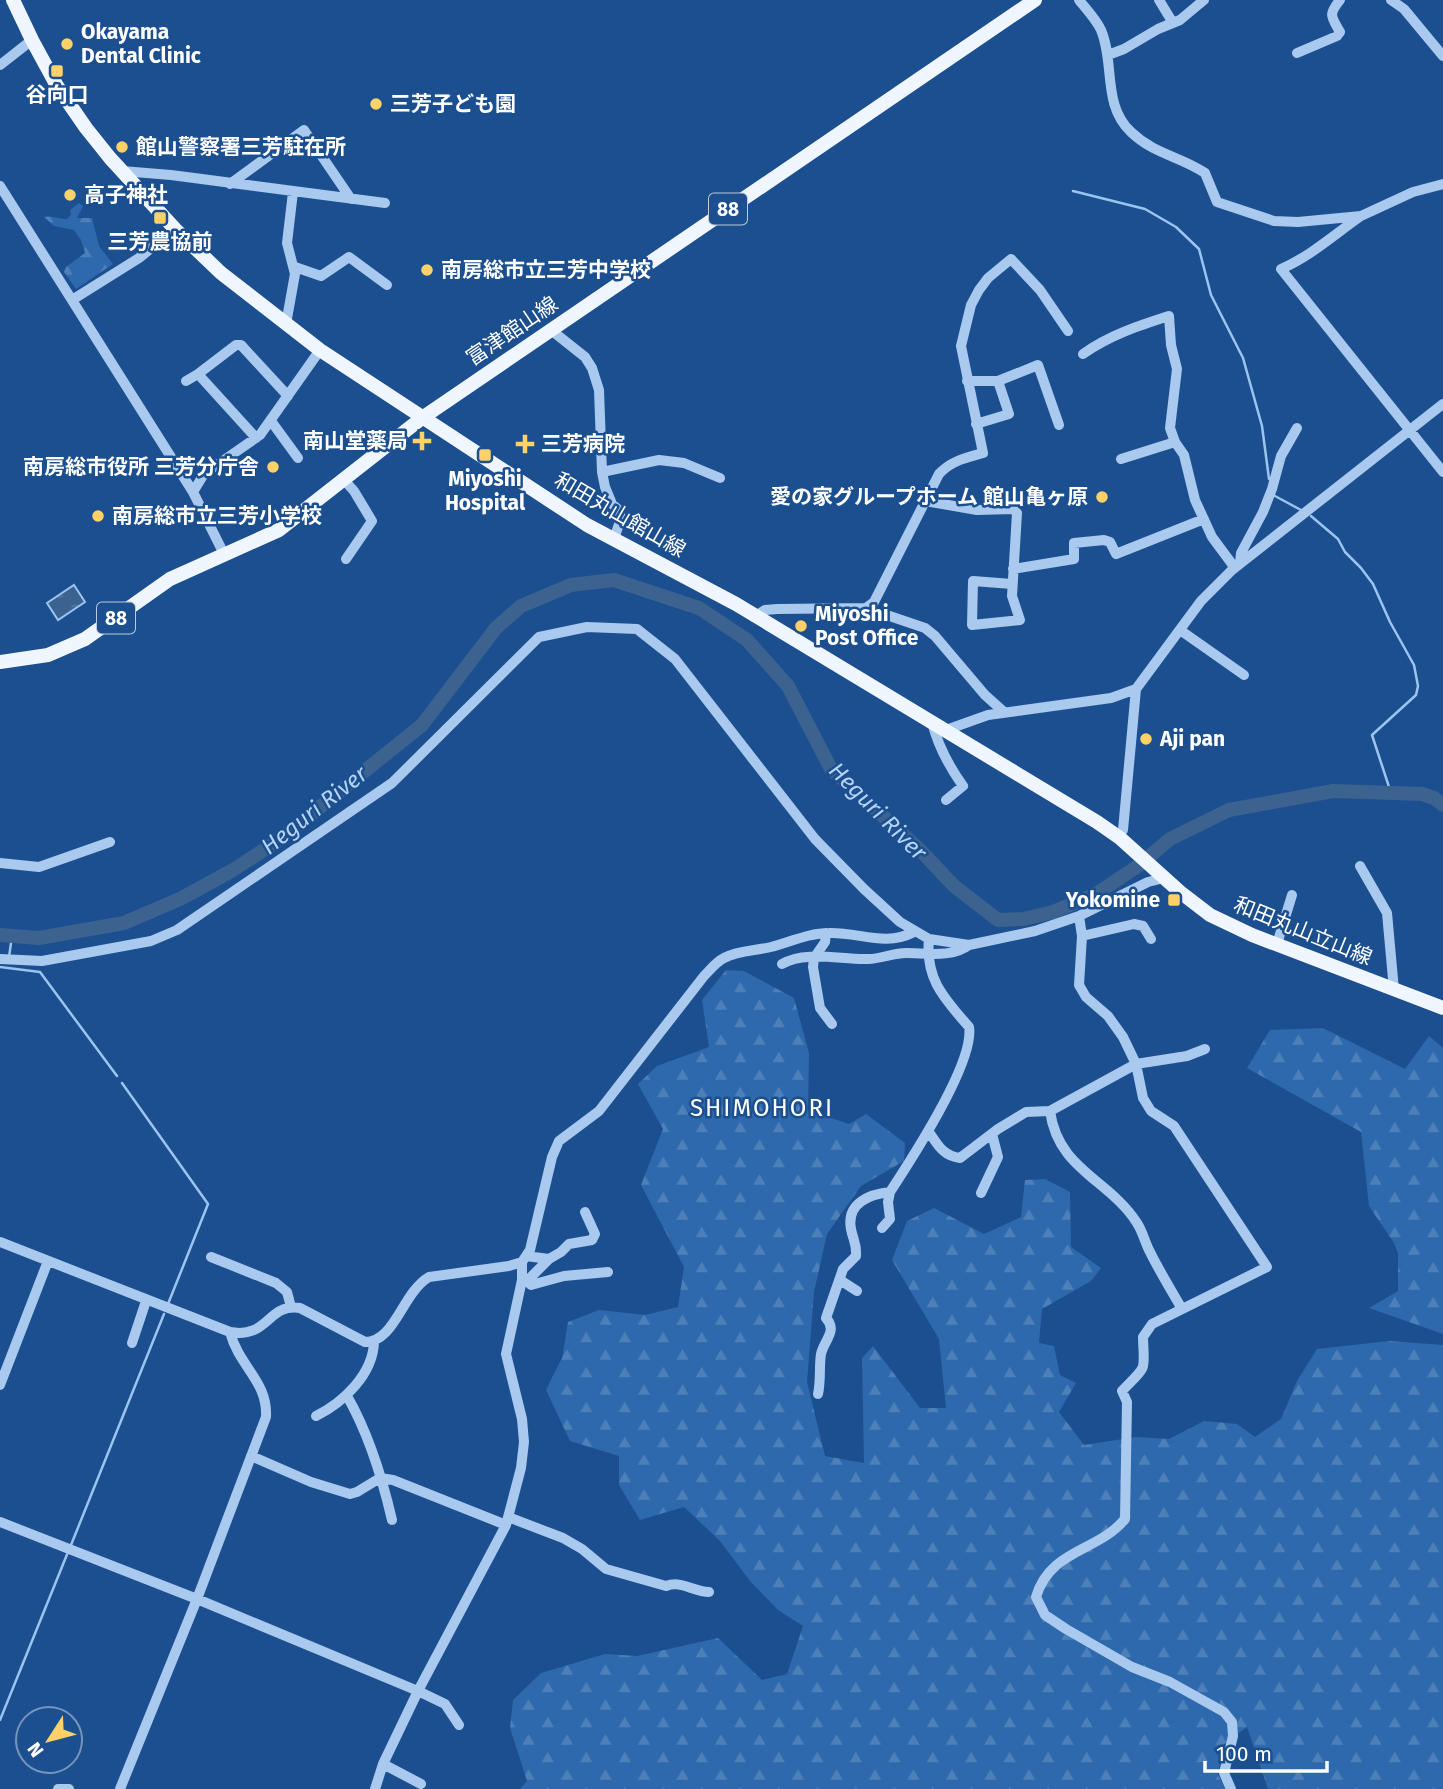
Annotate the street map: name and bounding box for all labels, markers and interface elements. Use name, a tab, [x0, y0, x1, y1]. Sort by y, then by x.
place label: Okayama Dental Clinic	[81, 19, 201, 69]
marker: Okayama Dental Clinic	[59, 36, 75, 52]
marker: 谷向口	[49, 63, 65, 79]
place label: 谷向口	[26, 82, 89, 108]
place label: 三芳子ども園	[390, 91, 516, 117]
marker: 三芳子ども園	[368, 96, 384, 112]
place label: 館山警察署三芳駐在所	[136, 134, 346, 160]
marker: 館山警察署三芳駐在所	[114, 139, 130, 155]
place label: 高子神社	[84, 182, 168, 208]
marker: 高子神社	[62, 187, 78, 203]
road number: 88	[709, 194, 747, 224]
marker: 三芳農協前	[152, 210, 168, 226]
place label: 三芳農協前	[108, 229, 213, 255]
place label: 南房総市立三芳中学校	[441, 257, 651, 283]
marker: 南房総市立三芳中学校	[419, 262, 435, 278]
street label: 富津館山線	[461, 291, 563, 371]
place label: 南山堂薬局	[303, 428, 408, 454]
place label: 三芳病院	[541, 431, 625, 457]
marker: 南山堂薬局	[414, 433, 430, 449]
marker: 三芳病院	[515, 434, 535, 454]
marker: Miyoshi Hospital	[477, 447, 493, 463]
place label: 南房総市役所 三芳分庁舎	[23, 454, 259, 480]
marker: 南房総市役所 三芳分庁舎	[265, 459, 281, 475]
place label: Miyoshi Hospital	[445, 466, 526, 516]
street label: 和田丸山館山線	[550, 467, 690, 563]
place label: 愛の家グループホーム 館山亀ヶ原	[770, 484, 1088, 510]
marker: 愛の家グループホーム 館山亀ヶ原	[1094, 489, 1110, 505]
place label: 南房総市立三芳小学校	[112, 503, 322, 529]
marker: 南房総市立三芳小学校	[90, 508, 106, 524]
place label: Miyoshi Post Office	[815, 601, 919, 651]
road number: 88	[97, 603, 135, 634]
marker: Miyoshi Post Office	[793, 618, 809, 634]
place label: Aji pan	[1159, 726, 1225, 752]
marker: Aji pan	[1138, 731, 1154, 747]
water label: Heguri River	[823, 756, 934, 867]
water label: Heguri River	[255, 759, 374, 860]
place label: Yokomine	[1065, 887, 1160, 913]
street label: 和田丸山立山線	[1230, 891, 1376, 971]
marker: Yokomine	[1166, 892, 1182, 908]
district label: SHIMOHORI	[690, 1094, 834, 1122]
north arrow	[14, 1705, 84, 1775]
scale bar	[1205, 1730, 1328, 1774]
text: N	[23, 1738, 49, 1762]
text: 100 m	[1216, 1741, 1272, 1767]

